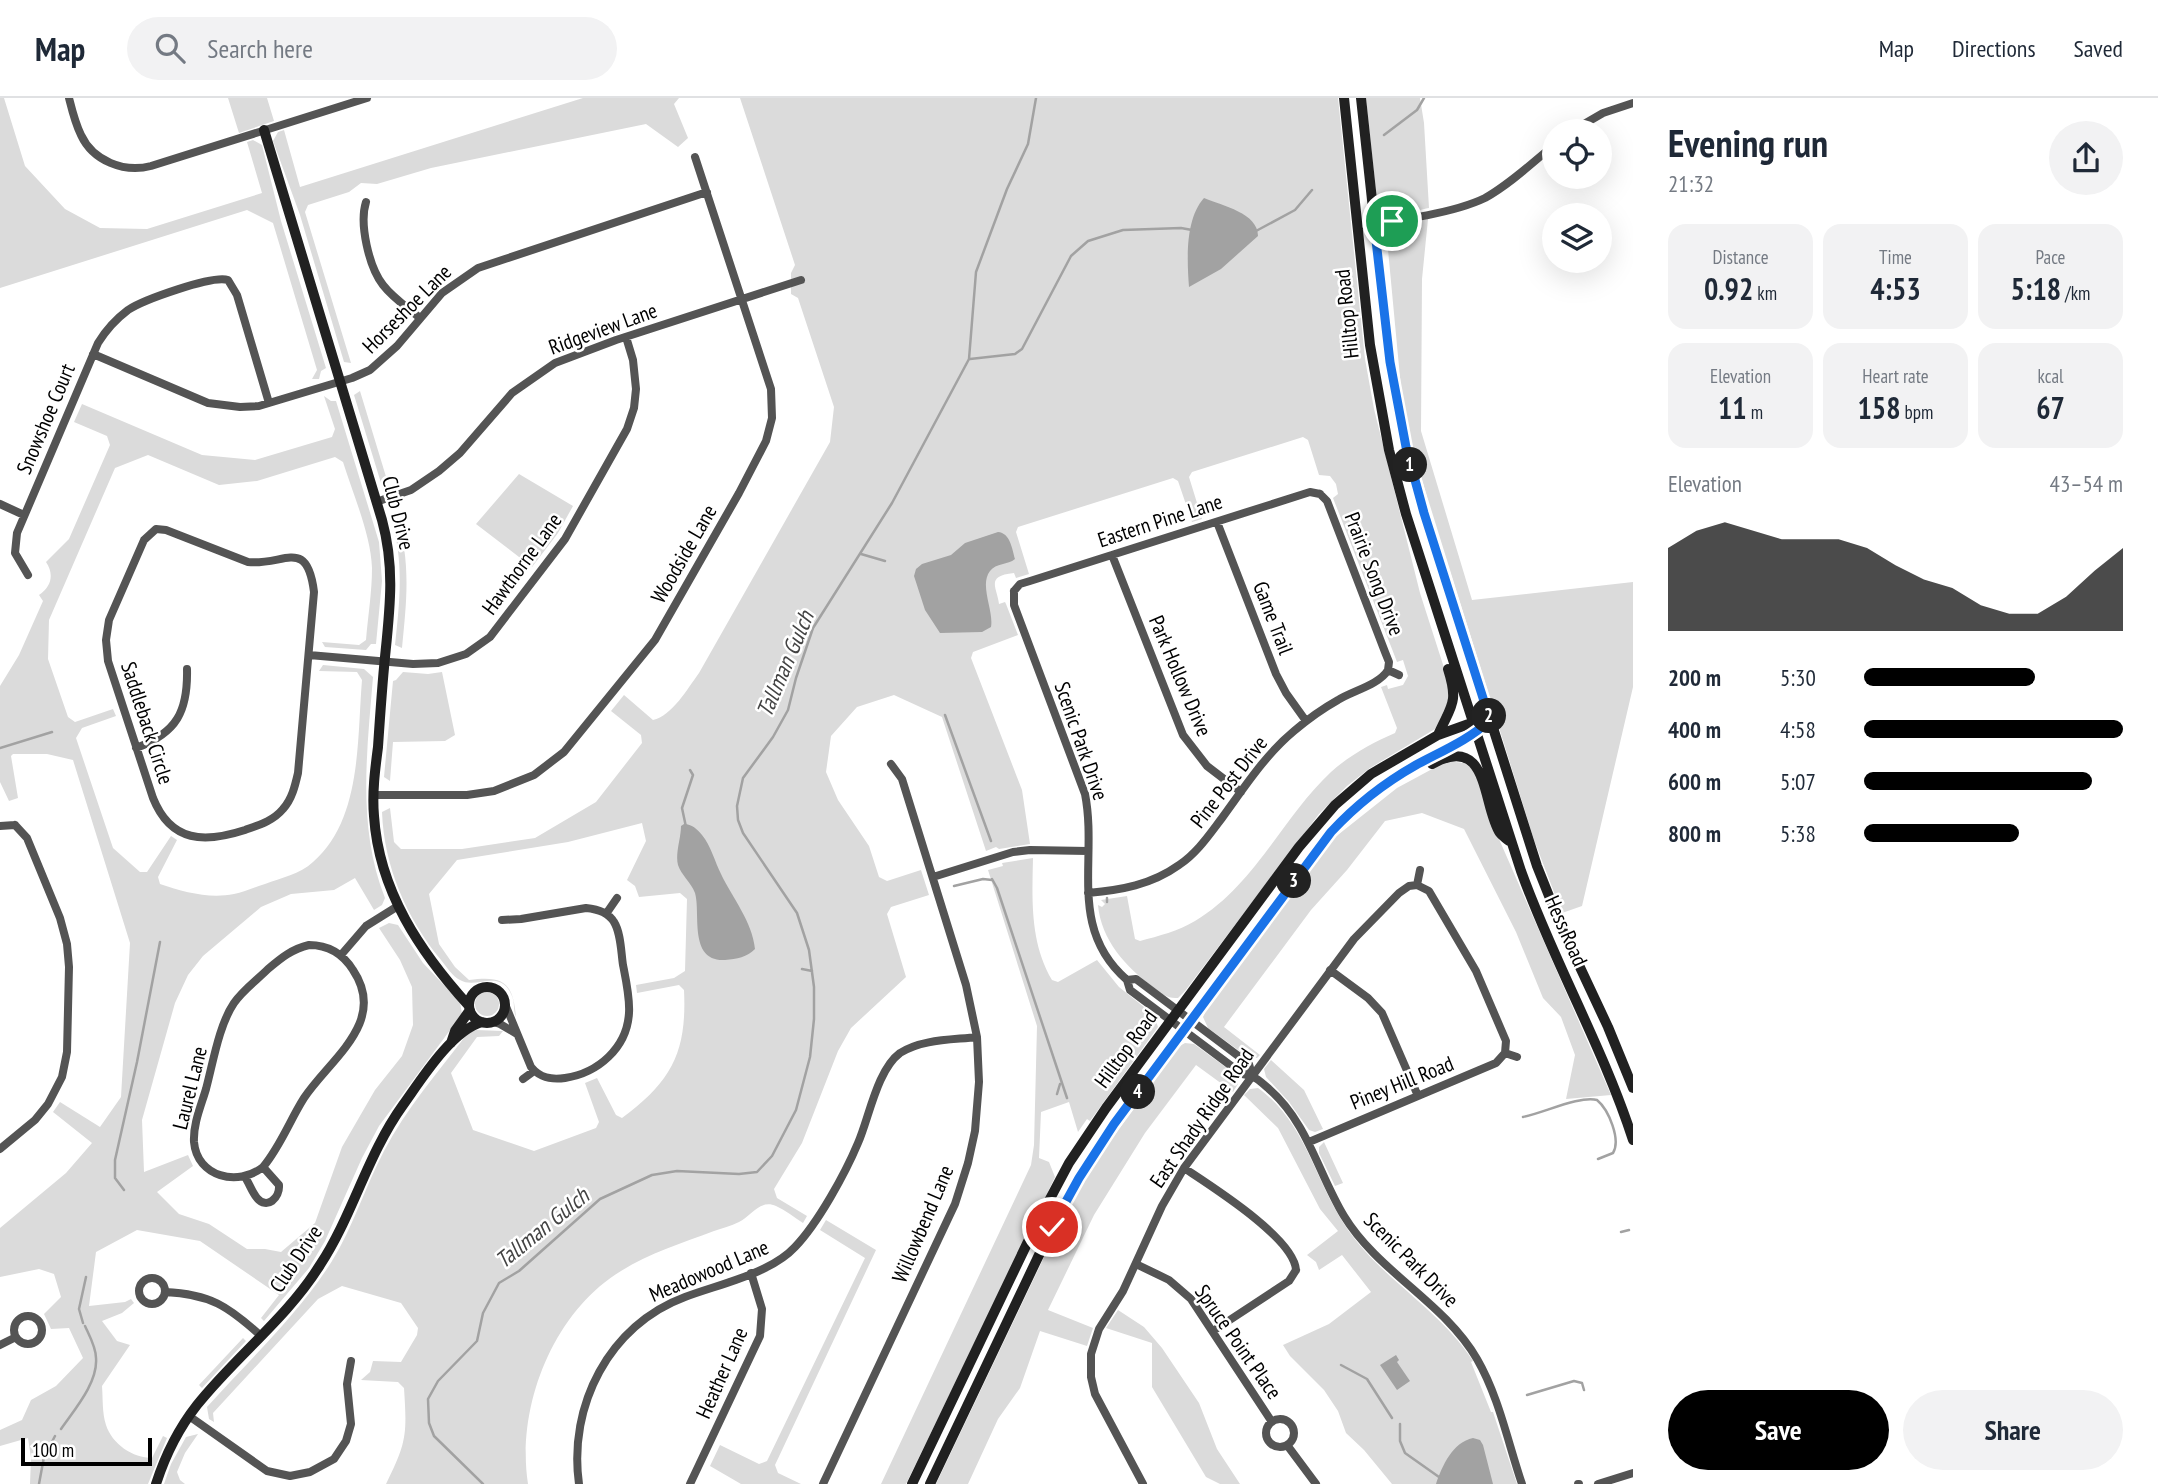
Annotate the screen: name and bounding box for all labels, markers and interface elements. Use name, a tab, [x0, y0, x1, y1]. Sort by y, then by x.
search box	[127, 17, 617, 80]
text: Map	[35, 27, 85, 70]
icon: search	[151, 29, 189, 67]
text: Search here	[207, 32, 313, 65]
text: Map	[1879, 33, 1914, 64]
text: Directions	[1952, 33, 2036, 64]
text: Saved	[2074, 33, 2123, 64]
text: Evening run	[1668, 118, 1828, 167]
map controls	[1542, 119, 1612, 273]
button: locate	[1542, 119, 1612, 189]
button: share	[2049, 121, 2123, 195]
text: 21:32	[1668, 169, 1714, 198]
pin	[1362, 191, 1422, 251]
icon: arrive	[1373, 202, 1411, 240]
button: layers	[1542, 203, 1612, 273]
text: Distance	[1713, 245, 1768, 269]
text: Time	[1879, 245, 1912, 269]
text: Pace	[2036, 245, 2065, 269]
street label: Horseshoe Lane	[356, 258, 457, 359]
street label: Hilltop Road	[1328, 268, 1365, 360]
text: 0.92	[1704, 269, 1753, 308]
text: 4:53	[1870, 269, 1921, 308]
text: 5:18	[2011, 269, 2061, 308]
text: km	[1753, 281, 1777, 305]
text: /km	[2061, 281, 2090, 305]
street label: Ridgeview Lane	[545, 296, 661, 361]
street label: Snowshoe Court	[10, 359, 81, 478]
text: Elevation	[1710, 364, 1771, 388]
text: Heart rate	[1862, 364, 1929, 388]
text: kcal	[2038, 364, 2063, 388]
text: 11	[1718, 388, 1747, 427]
text: 158	[1858, 388, 1901, 427]
text: 67	[2036, 388, 2065, 427]
text: m	[1747, 400, 1763, 424]
text: bpm	[1901, 400, 1933, 424]
pin: 1	[1392, 448, 1428, 482]
text: 1	[1405, 452, 1414, 476]
text: Elevation	[1668, 469, 1742, 498]
text: 43–54 m	[2050, 469, 2123, 498]
street label: Club Drive	[376, 473, 421, 553]
street label: Eastern Pine Lane	[1094, 488, 1226, 553]
street label: Woodside Lane	[645, 500, 723, 608]
street label: Hawthorne Lane	[476, 508, 567, 620]
street label: Prairie Song Drive	[1339, 508, 1410, 639]
street label: Game Trail	[1247, 577, 1300, 658]
water label: Tallman Gulch	[749, 605, 821, 721]
street label: Park Hollow Drive	[1143, 611, 1218, 740]
street label: Saddleback Circle	[115, 658, 180, 788]
text: 200 m	[1668, 663, 1721, 692]
text: 5:30	[1780, 663, 1816, 692]
street label: Scenic Park Drive	[1049, 678, 1114, 804]
pin: 2	[1472, 698, 1506, 734]
text: 2	[1484, 703, 1493, 727]
text: 400 m	[1668, 715, 1721, 744]
text: 4:58	[1780, 715, 1816, 744]
street label: Pine Post Drive	[1184, 730, 1273, 833]
text: 600 m	[1668, 767, 1721, 796]
text: 5:07	[1780, 767, 1816, 796]
text: 800 m	[1668, 819, 1721, 848]
text: 5:38	[1780, 819, 1816, 848]
pin: 3	[1276, 864, 1312, 898]
text: 3	[1289, 868, 1298, 892]
street label: Hess Road	[1539, 891, 1594, 970]
street label: Hilltop Road	[1088, 1004, 1163, 1093]
street label: East Shady Ridge Road	[1144, 1043, 1260, 1193]
street label: Laurel Lane	[166, 1044, 213, 1132]
street label: Piney Hill Road	[1346, 1050, 1457, 1116]
pin: 4	[1120, 1074, 1156, 1110]
text: 4	[1133, 1079, 1142, 1103]
street label: Willowbend Lane	[886, 1161, 959, 1287]
water label: Tallman Gulch	[489, 1180, 596, 1274]
pin	[1022, 1197, 1082, 1257]
street label: Scenic Park Drive	[1358, 1206, 1465, 1313]
icon: check	[1033, 1208, 1071, 1246]
street label: Club Drive	[263, 1220, 328, 1298]
street label: Meadowood Lane	[645, 1233, 773, 1308]
street label: Spruce Point Place	[1189, 1279, 1288, 1404]
street label: Heather Lane	[689, 1323, 754, 1423]
button: Save	[1668, 1390, 1889, 1470]
button: Share	[1903, 1390, 2123, 1470]
scale bar	[21, 1435, 152, 1467]
text: 100 m	[32, 1438, 74, 1462]

